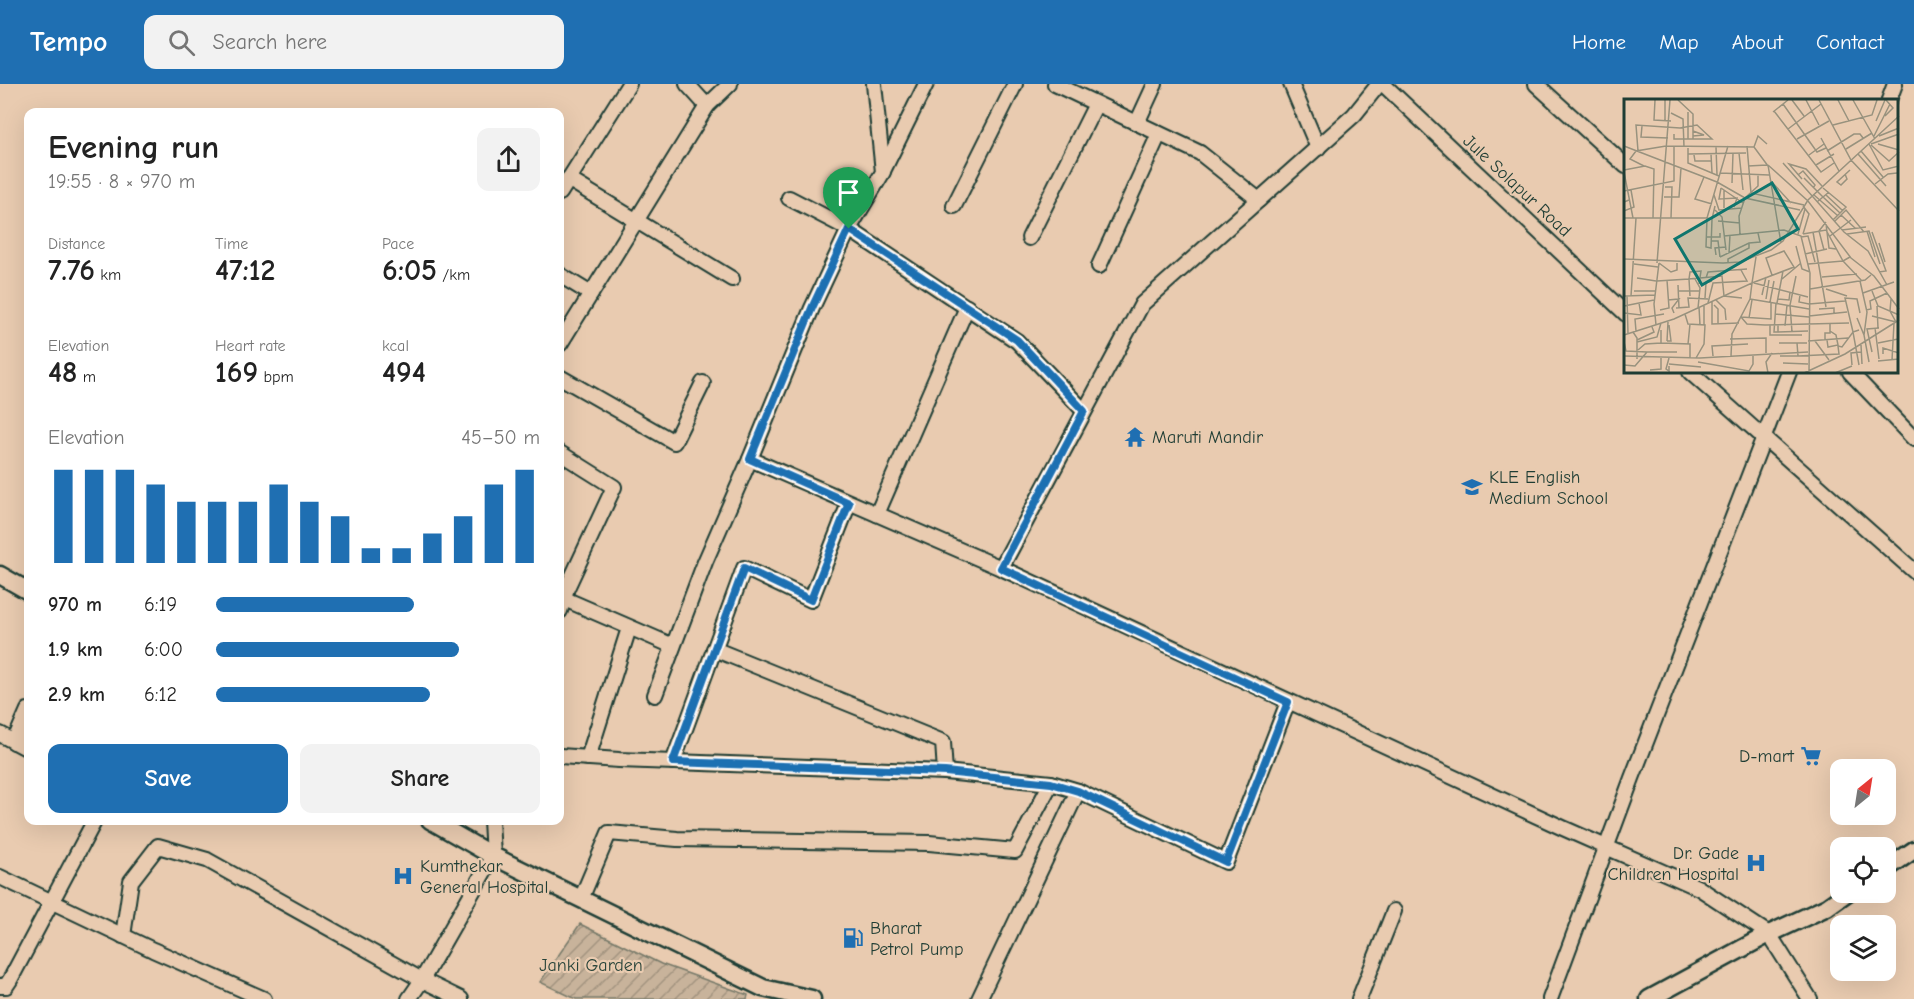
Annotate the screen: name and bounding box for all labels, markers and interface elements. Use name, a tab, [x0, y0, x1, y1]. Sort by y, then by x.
search box	[144, 15, 564, 69]
text: Tempo	[30, 26, 108, 58]
icon: search	[165, 26, 198, 59]
text: Search here	[213, 29, 327, 55]
text: Home	[1572, 30, 1626, 54]
text: Map	[1659, 30, 1699, 54]
text: About	[1732, 30, 1783, 54]
text: Contact	[1816, 30, 1884, 54]
inset map	[1624, 99, 1899, 374]
text: Evening run	[48, 128, 219, 166]
button: share	[477, 128, 540, 191]
street label: Jule Solapur Road	[1459, 131, 1575, 241]
pin	[823, 167, 874, 229]
text: 19:55 · 8 × 970 m	[48, 170, 195, 193]
icon: arrive	[832, 176, 865, 209]
text: Distance	[48, 235, 105, 253]
text: Time	[215, 235, 248, 253]
text: Pace	[382, 235, 414, 253]
text: 7.76	[48, 253, 95, 288]
text: 47:12	[215, 253, 276, 288]
text: 6:05	[382, 253, 437, 288]
text: km	[95, 266, 121, 284]
text: /km	[437, 266, 470, 284]
text: Elevation	[48, 337, 109, 355]
text: Heart rate	[215, 337, 286, 355]
text: kcal	[382, 337, 409, 355]
text: 48	[48, 355, 77, 390]
text: 169	[215, 355, 258, 390]
text: 494	[382, 355, 426, 390]
text: m	[77, 368, 96, 386]
text: bpm	[258, 368, 294, 386]
temple icon: Maruti Mandir	[1123, 425, 1147, 449]
text: Elevation	[48, 426, 125, 449]
text: 45–50 m	[461, 426, 540, 449]
place label: Maruti Mandir	[1152, 427, 1264, 448]
place label: KLE English Medium School	[1489, 467, 1608, 509]
school or university icon: KLE English Medium School	[1460, 475, 1484, 499]
text: 970 m	[48, 593, 102, 616]
text: 6:19	[144, 593, 177, 616]
text: 1.9 km	[48, 638, 103, 661]
text: 6:00	[144, 638, 183, 661]
text: 2.9 km	[48, 683, 105, 706]
text: 6:12	[144, 683, 177, 706]
button: Save	[48, 744, 288, 813]
button: Share	[300, 744, 540, 813]
supermarket icon: D-mart	[1799, 744, 1823, 768]
place label: D-mart	[1739, 746, 1795, 767]
north arrow	[1830, 759, 1896, 825]
map controls	[1830, 759, 1896, 981]
button: locate	[1830, 837, 1896, 903]
place label: Dr. Gade Children Hospital	[1608, 843, 1739, 885]
hospital icon: Dr. Gade Children Hospital	[1744, 851, 1768, 875]
place label: Kumthekar General Hospital	[420, 856, 548, 898]
hospital icon: Kumthekar General Hospital	[391, 864, 415, 888]
button: layers	[1830, 915, 1896, 981]
place label: Bharat Petrol Pump	[870, 918, 964, 960]
fuel station icon: Bharat Petrol Pump	[841, 926, 865, 950]
park label: Janki Garden	[539, 955, 643, 976]

